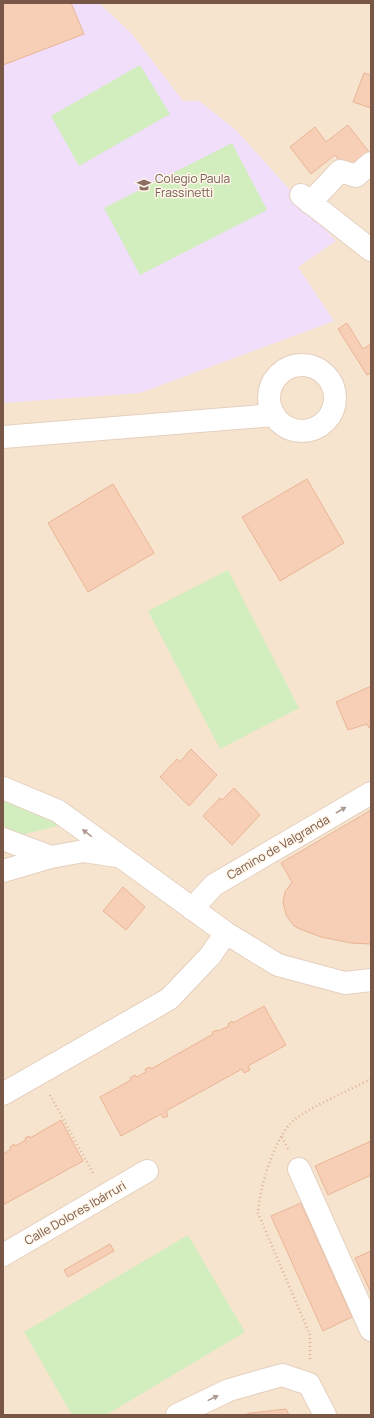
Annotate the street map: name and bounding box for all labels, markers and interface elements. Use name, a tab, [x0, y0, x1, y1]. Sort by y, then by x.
place label: Colegio Paula Frassinetti	[155, 170, 230, 201]
school or university icon: Colegio Paula Frassinetti	[136, 177, 152, 193]
one-way arrow	[335, 807, 346, 814]
street label: Camino de Valgranda	[223, 811, 333, 883]
one-way arrow	[82, 829, 92, 837]
street label: Calle Dolores Ibárruri	[21, 1177, 129, 1249]
one-way arrow	[207, 1395, 218, 1401]

